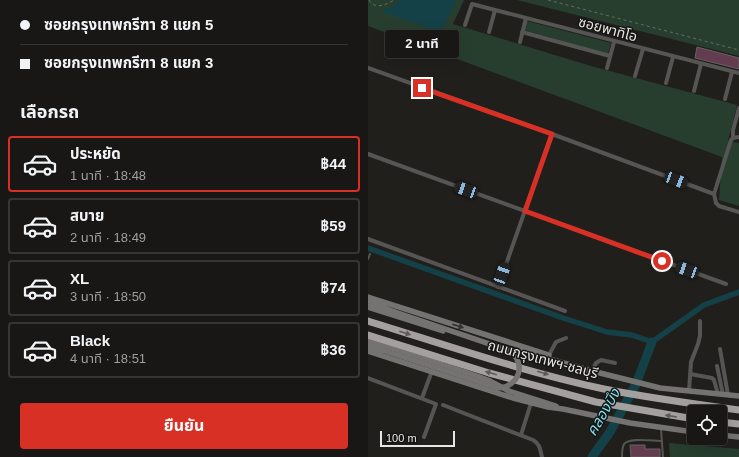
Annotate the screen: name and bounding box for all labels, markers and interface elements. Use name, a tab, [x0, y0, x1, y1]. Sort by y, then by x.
street label: ซอยพาทิโอ	[577, 13, 639, 45]
text: ซอยกรุงเทพกรีฑา 8 แยก 5	[44, 16, 213, 33]
callout: 2 นาที	[385, 30, 459, 58]
text: 2 นาที	[405, 36, 439, 51]
text: ซอยกรุงเทพกรีฑา 8 แยก 3	[44, 54, 213, 71]
route end	[413, 79, 431, 97]
text: เลือกรถ	[20, 102, 79, 122]
text: ประหยัด	[70, 145, 121, 162]
icon: car	[22, 146, 58, 182]
text: ฿44	[321, 155, 346, 172]
text: 1 นาที · 18:48	[70, 168, 146, 183]
car	[663, 170, 689, 190]
car	[453, 180, 479, 200]
text: สบาย	[70, 207, 104, 224]
icon: car	[22, 208, 58, 244]
text: ฿59	[321, 217, 346, 234]
text: 2 นาที · 18:49	[70, 230, 146, 245]
route start	[653, 252, 671, 270]
car	[674, 260, 700, 280]
car	[492, 261, 512, 287]
icon: car	[22, 270, 58, 306]
text: XL	[70, 270, 89, 287]
text: ฿74	[321, 279, 346, 296]
text: 3 นาที · 18:50	[70, 289, 146, 304]
one-way arrow	[453, 323, 465, 329]
one-way arrow	[400, 330, 412, 336]
icon: car	[22, 332, 58, 368]
text: Black	[70, 332, 110, 349]
street label: ถนนกรุงเทพฯ-ชลบุรี	[486, 337, 600, 382]
text: ฿36	[321, 341, 346, 358]
text: 4 นาที · 18:51	[70, 351, 146, 366]
one-way arrow	[485, 370, 497, 376]
one-way arrow	[537, 371, 549, 377]
water label: คลองบึง	[583, 385, 624, 439]
button: ยืนยัน	[20, 403, 348, 449]
map controls	[687, 405, 727, 445]
button: locate	[687, 405, 727, 445]
one-way arrow	[665, 413, 677, 419]
scale bar	[380, 429, 455, 448]
text: 100 m	[386, 432, 417, 444]

